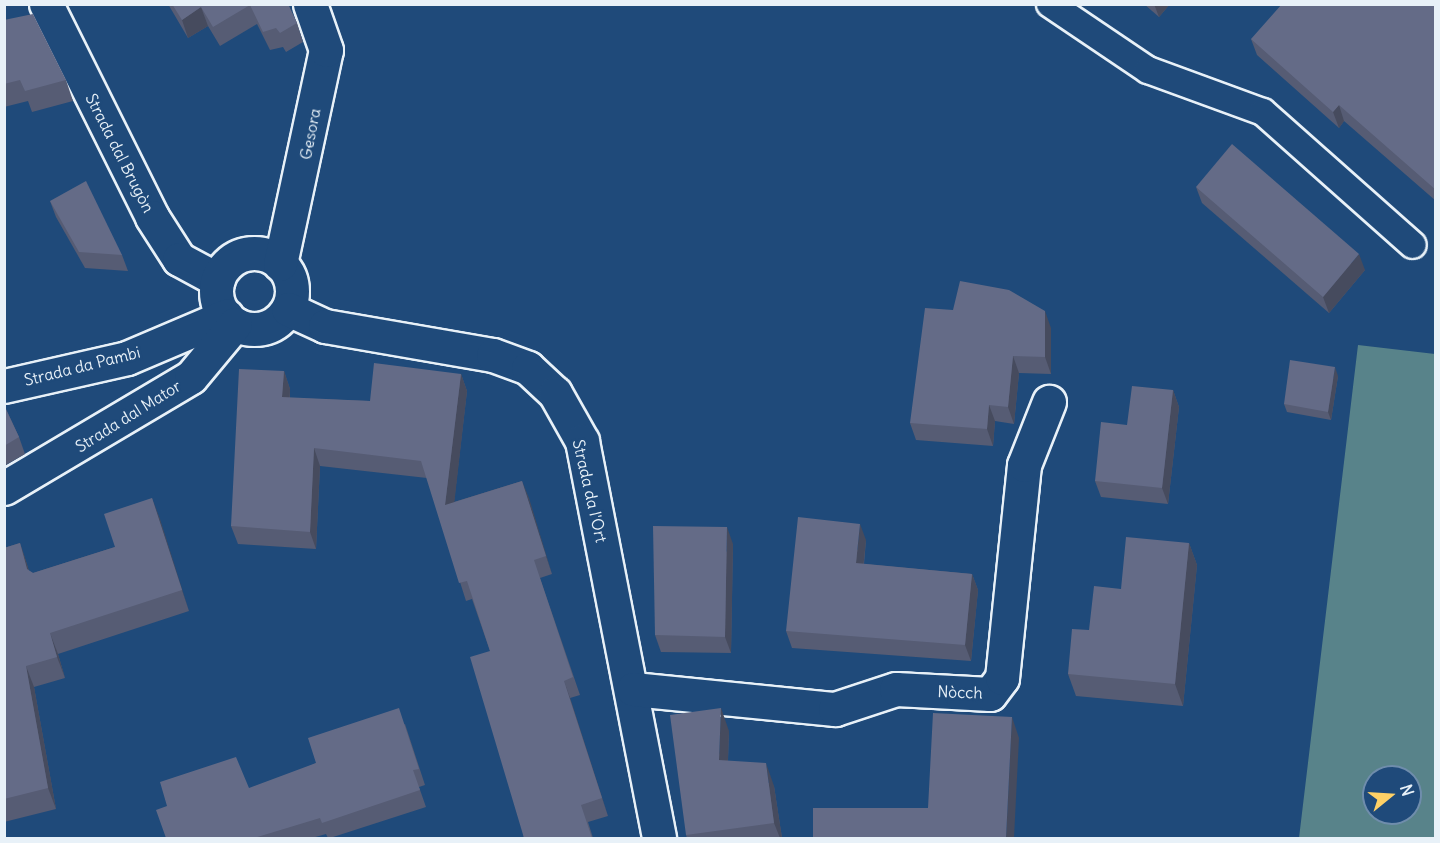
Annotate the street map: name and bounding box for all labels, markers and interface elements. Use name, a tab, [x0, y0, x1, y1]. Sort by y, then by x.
street label: Strada dal Brugòn	[82, 90, 158, 216]
street label: Gesora	[296, 107, 324, 161]
street label: Strada da Pambi	[22, 342, 142, 390]
street label: Strada dal Mator	[72, 376, 184, 456]
street label: Strada da l'Ort	[569, 438, 611, 544]
street label: Nòcch	[937, 682, 983, 702]
north arrow	[1362, 765, 1422, 825]
text: N	[1396, 782, 1418, 798]

